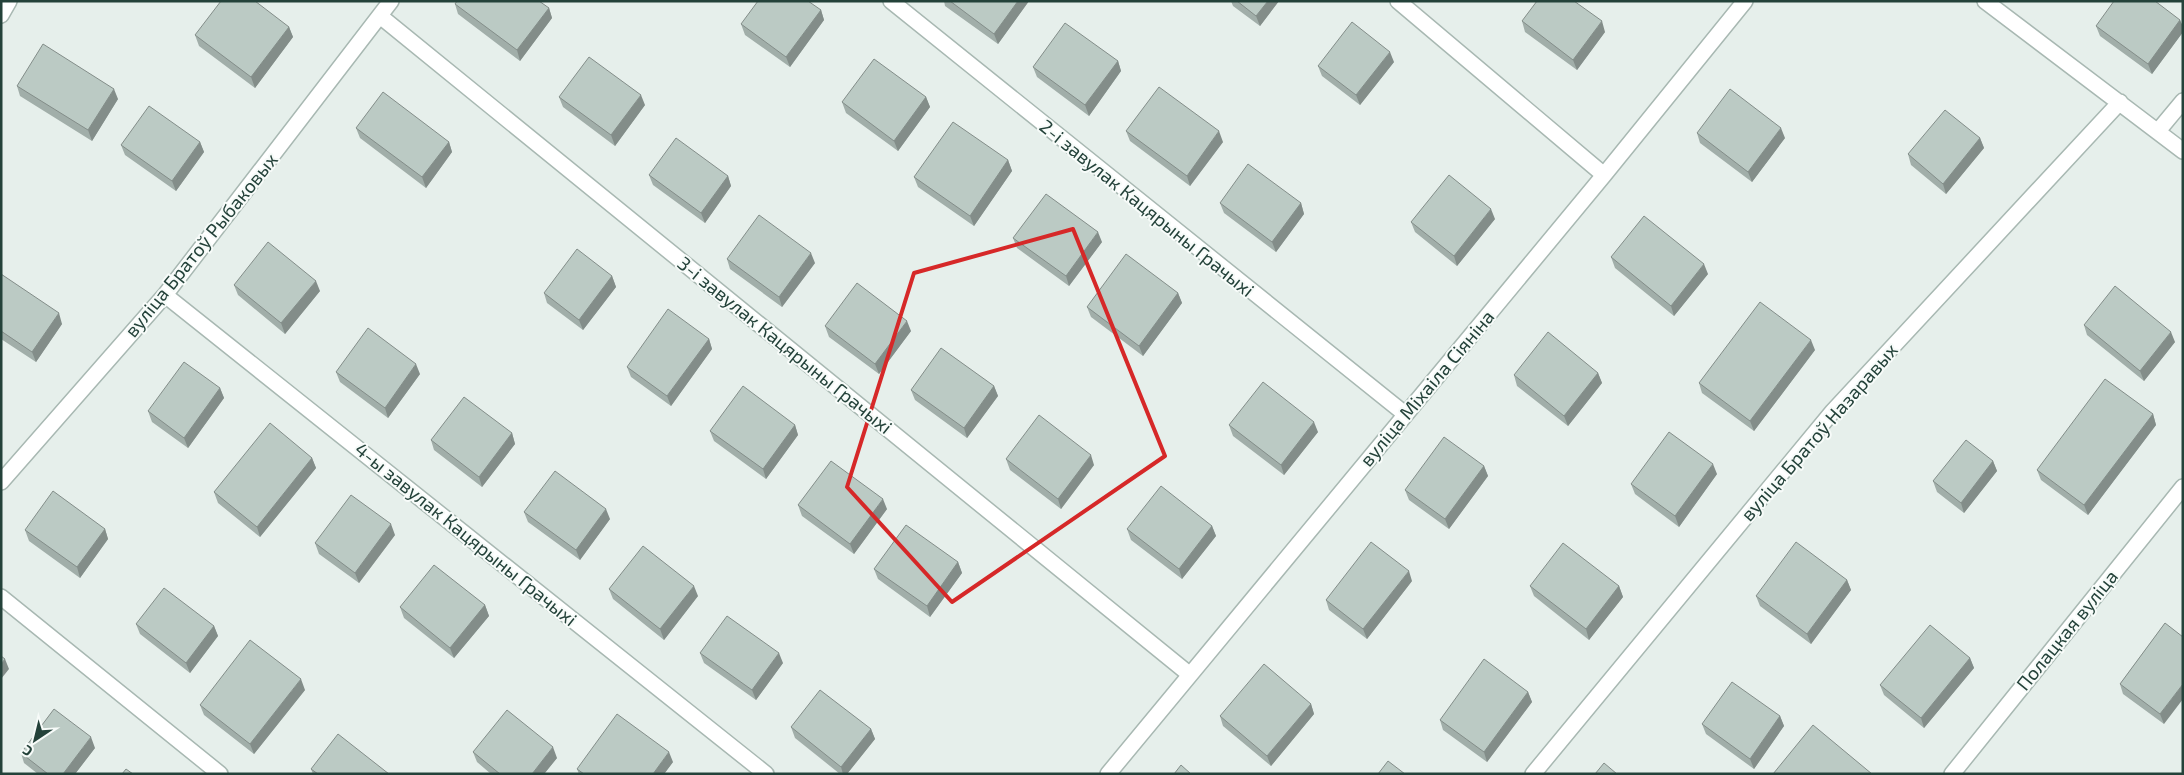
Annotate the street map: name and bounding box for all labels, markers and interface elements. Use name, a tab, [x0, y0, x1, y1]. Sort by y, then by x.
street label: 2-і завулак Кацярыны Грачыхі	[1035, 114, 1259, 302]
street label: вуліца Братоў Рыбаковых	[119, 148, 283, 342]
street label: 3-і завулак Кацярыны Грачыхі	[673, 251, 897, 439]
street label: вуліца Міхаіла Сіяніна	[1355, 305, 1499, 471]
street label: вуліца Братоў Назаравых	[1735, 338, 1903, 526]
street label: 4-ы завулак Кацярыны Грачыхі	[350, 437, 582, 631]
street label: Полацкая вуліца	[2011, 565, 2123, 695]
north arrow	[10, 715, 60, 765]
text: С	[19, 742, 36, 760]

